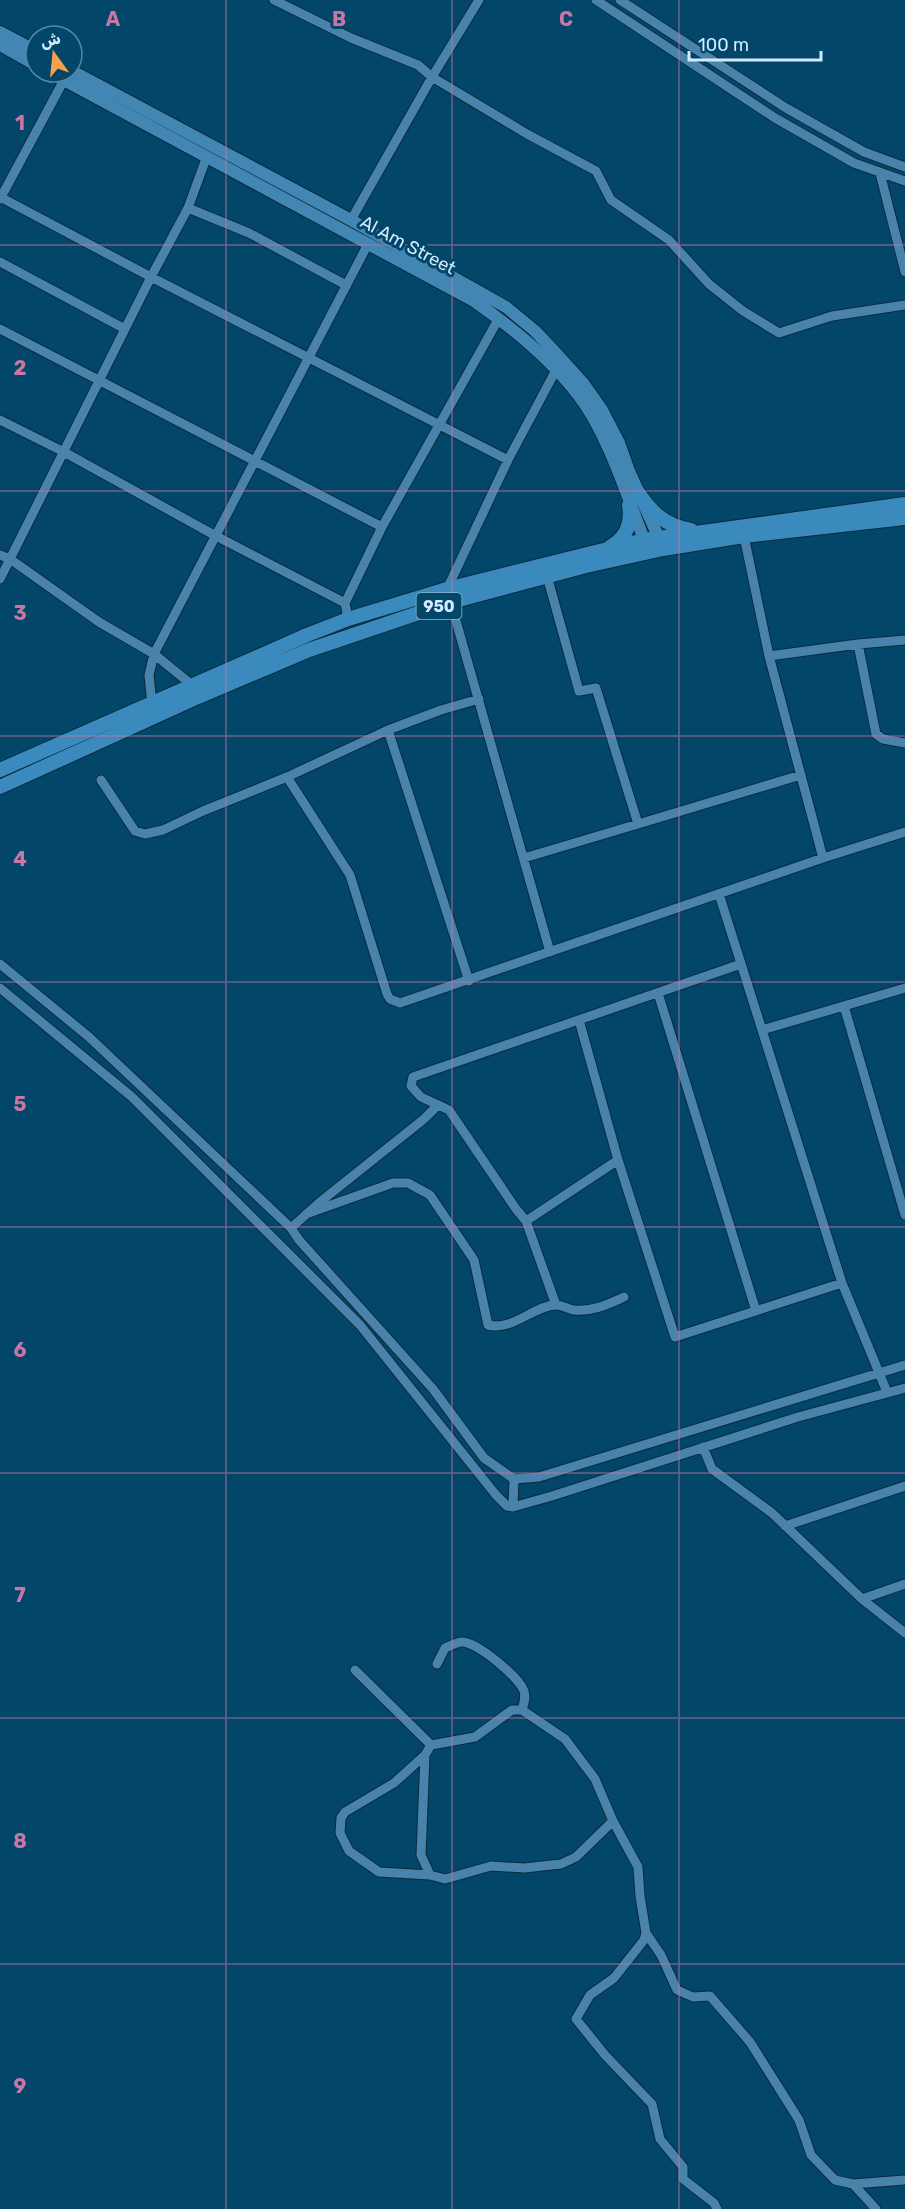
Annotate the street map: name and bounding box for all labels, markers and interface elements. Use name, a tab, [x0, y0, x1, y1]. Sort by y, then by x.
text: A	[106, 7, 121, 31]
text: B	[332, 7, 346, 31]
text: C	[559, 7, 573, 31]
north arrow	[24, 24, 84, 84]
scale bar	[689, 24, 821, 62]
text: ش	[38, 28, 63, 52]
text: 100 m	[698, 34, 749, 56]
text: 1	[15, 111, 25, 135]
street label: Al Am Street	[357, 211, 459, 279]
text: 2	[14, 356, 27, 380]
road number: 950	[416, 593, 462, 619]
text: 3	[13, 601, 27, 625]
text: 4	[13, 847, 27, 871]
text: 5	[14, 1092, 27, 1116]
text: 6	[13, 1338, 27, 1362]
text: 7	[14, 1583, 26, 1607]
text: 8	[13, 1829, 27, 1853]
text: 9	[14, 2074, 27, 2098]

